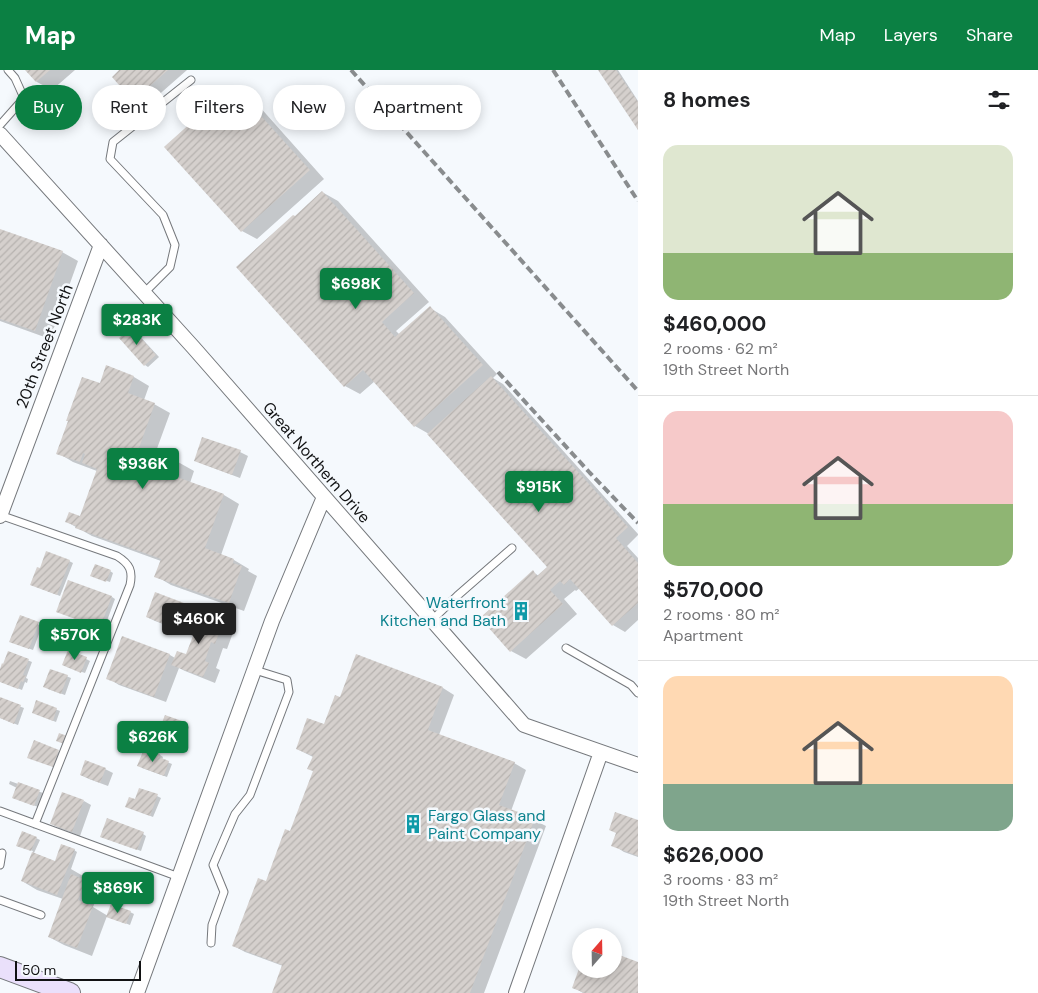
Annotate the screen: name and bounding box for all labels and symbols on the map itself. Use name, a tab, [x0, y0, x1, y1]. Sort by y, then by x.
pin: $698K	[321, 268, 391, 310]
street label: 20th Street North	[11, 281, 78, 411]
pin: $283K	[102, 304, 172, 346]
street label: Great Northern Drive	[258, 397, 375, 527]
pin: $936K	[108, 448, 178, 490]
pin: $915K	[504, 470, 574, 513]
place label: Waterfront Kitchen and Bath	[380, 592, 506, 631]
building icon: Waterfront Kitchen and Bath	[510, 600, 532, 622]
pin: $460K	[164, 602, 234, 645]
pin: $570K	[40, 618, 110, 661]
pin: $626K	[118, 720, 188, 763]
place label: Fargo Glass and Paint Company	[428, 805, 545, 844]
building icon: Fargo Glass and Paint Company	[402, 813, 424, 835]
pin: $869K	[83, 872, 153, 914]
north arrow	[572, 928, 622, 978]
scale bar	[15, 958, 141, 981]

